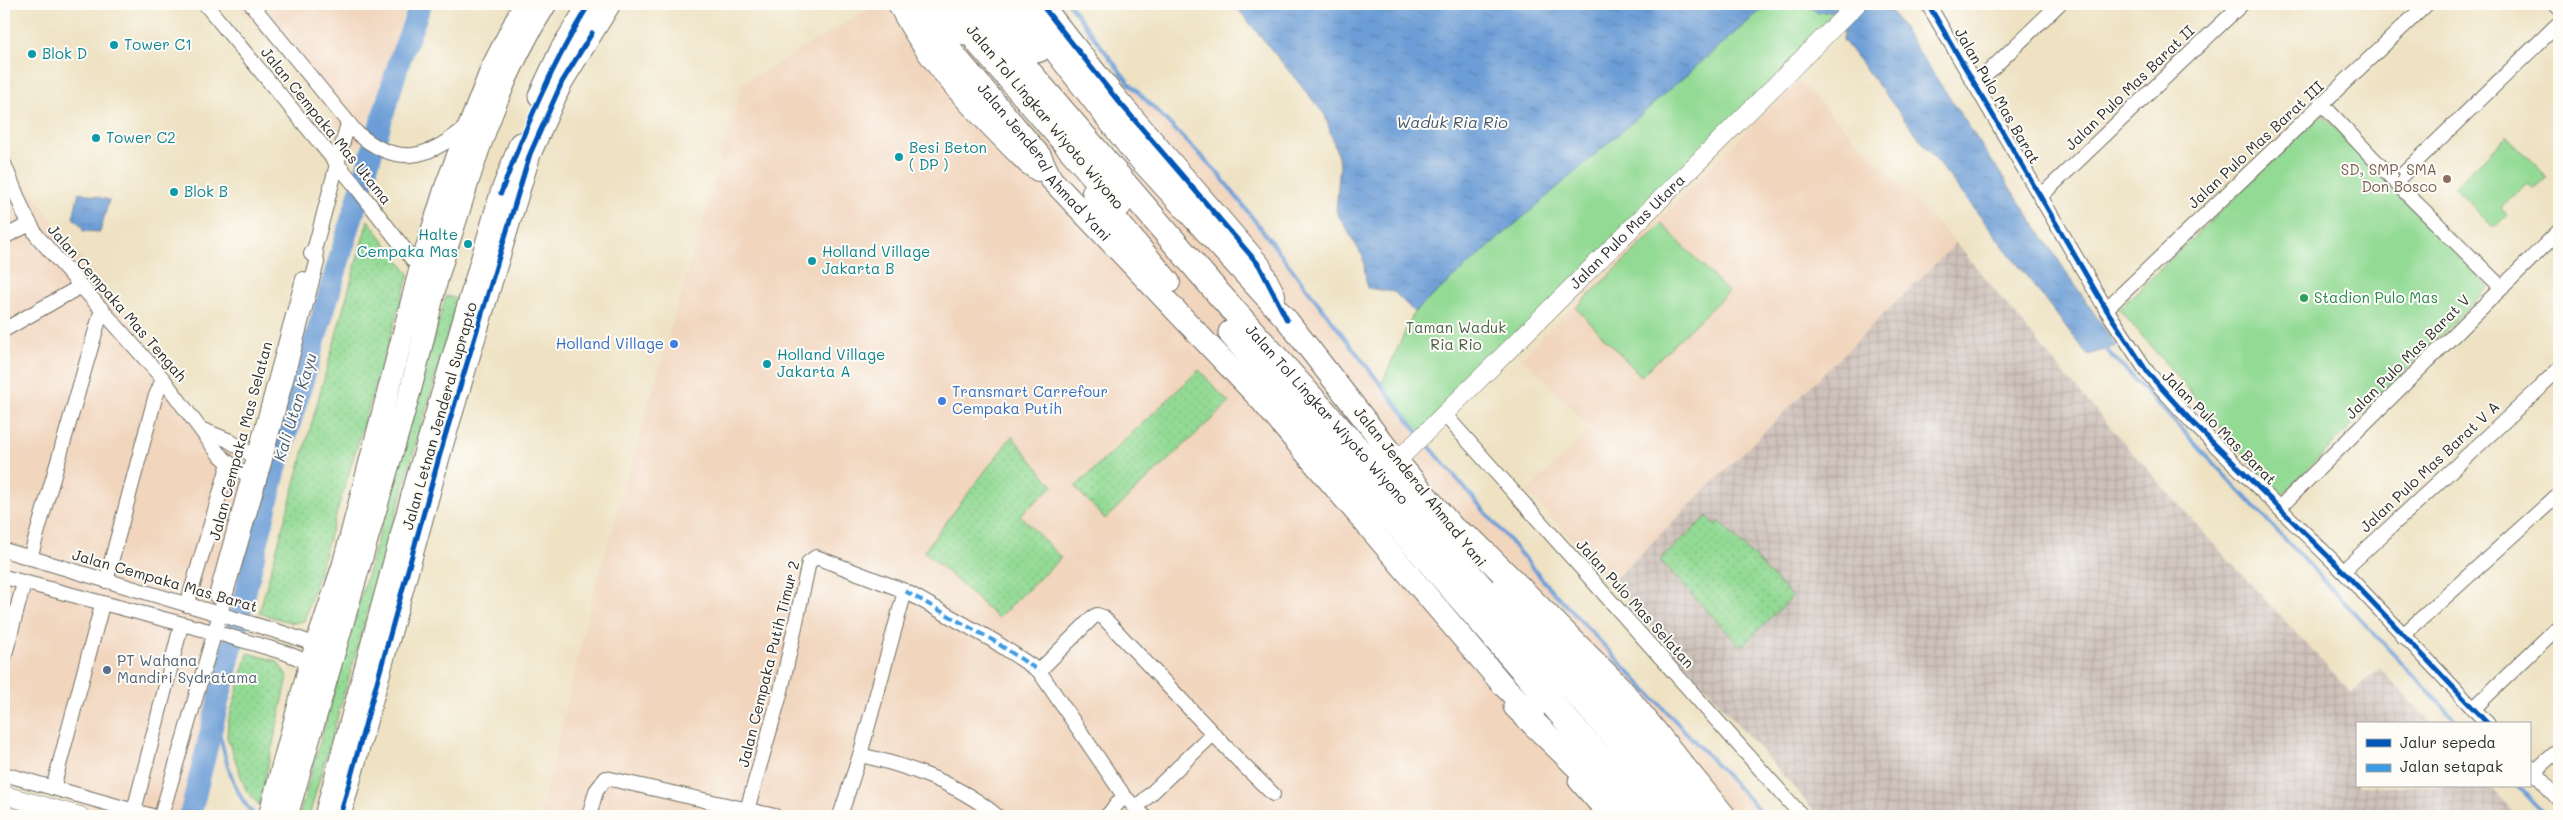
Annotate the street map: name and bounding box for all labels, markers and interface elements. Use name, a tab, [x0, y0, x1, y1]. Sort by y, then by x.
street label: Jalan Tol Lingkar Wiyoto Wiyono	[963, 20, 1129, 213]
street label: Jalan Pulo Mas Barat II	[2060, 20, 2198, 154]
street label: Jalan Pulo Mas Barat	[1951, 24, 2045, 167]
place label: Tower C1	[124, 34, 192, 54]
marker: Tower C1	[108, 39, 120, 51]
street label: Jalan Cempaka Mas Utama	[257, 42, 397, 208]
place label: Blok D	[42, 43, 87, 63]
marker: Blok D	[26, 48, 38, 60]
street label: Jalan Pulo Mas Barat III	[2183, 76, 2328, 213]
street label: Jalan Jenderal Ahmad Yani	[973, 78, 1116, 245]
water label: Waduk Ria Rio	[1396, 111, 1508, 132]
place label: Tower C2	[106, 127, 176, 147]
marker: Tower C2	[90, 132, 102, 144]
place label: Besi Beton ( DP )	[909, 137, 987, 174]
marker: Besi Beton ( DP )	[893, 151, 905, 163]
place label: SD, SMP, SMA Don Bosco	[2341, 159, 2437, 196]
street label: Jalan Pulo Mas Utara	[1565, 170, 1689, 293]
marker: SD, SMP, SMA Don Bosco	[2441, 173, 2453, 185]
place label: Blok B	[184, 181, 228, 201]
marker: Blok B	[168, 186, 180, 198]
street label: Jalan Cempaka Mas Tengah	[44, 219, 192, 385]
place label: Halte Cempaka Mas	[357, 224, 458, 261]
marker: Halte Cempaka Mas	[462, 238, 474, 250]
place label: Holland Village Jakarta B	[822, 241, 930, 278]
marker: Holland Village Jakarta B	[806, 255, 818, 267]
place label: Stadion Pulo Mas	[2314, 287, 2438, 307]
street label: Jalan Pulo Mas Barat V	[2341, 290, 2474, 423]
marker: Stadion Pulo Mas	[2298, 292, 2310, 304]
street label: Jalan Letnan Jenderal Suprapto	[397, 299, 481, 532]
park label: Taman Waduk Ria Rio	[1406, 317, 1506, 354]
street label: Jalan Tol Lingkar Wiyoto Wiyono	[1242, 320, 1414, 508]
place label: Holland Village	[556, 333, 664, 353]
marker: Holland Village	[668, 338, 680, 350]
street label: Jalan Cempaka Mas Selatan	[204, 339, 276, 542]
place label: Holland Village Jakarta A	[777, 344, 885, 381]
water label: Kali Utan Kayu	[268, 350, 321, 464]
marker: Holland Village Jakarta A	[761, 358, 773, 370]
street label: Jalan Pulo Mas Barat	[2158, 366, 2281, 489]
place label: Transmart Carrefour Cempaka Putih	[952, 381, 1108, 418]
marker: Transmart Carrefour Cempaka Putih	[936, 395, 948, 407]
street label: Jalan Pulo Mas Barat V A	[2355, 396, 2503, 536]
street label: Jalan Jenderal Ahmad Yani	[1350, 402, 1492, 571]
street label: Jalan Pulo Mas Selatan	[1572, 535, 1699, 672]
street label: Jalan Cempaka Mas Barat	[70, 544, 260, 616]
street label: Jalan Cempaka Putih Timur 2	[733, 558, 803, 769]
place label: PT Wahana Mandiri Sydratama	[117, 650, 258, 687]
marker: PT Wahana Mandiri Sydratama	[101, 664, 113, 676]
legend	[2356, 722, 2530, 788]
text: Jalur sepeda	[2400, 732, 2496, 752]
text: Jalan setapak	[2400, 756, 2503, 776]

